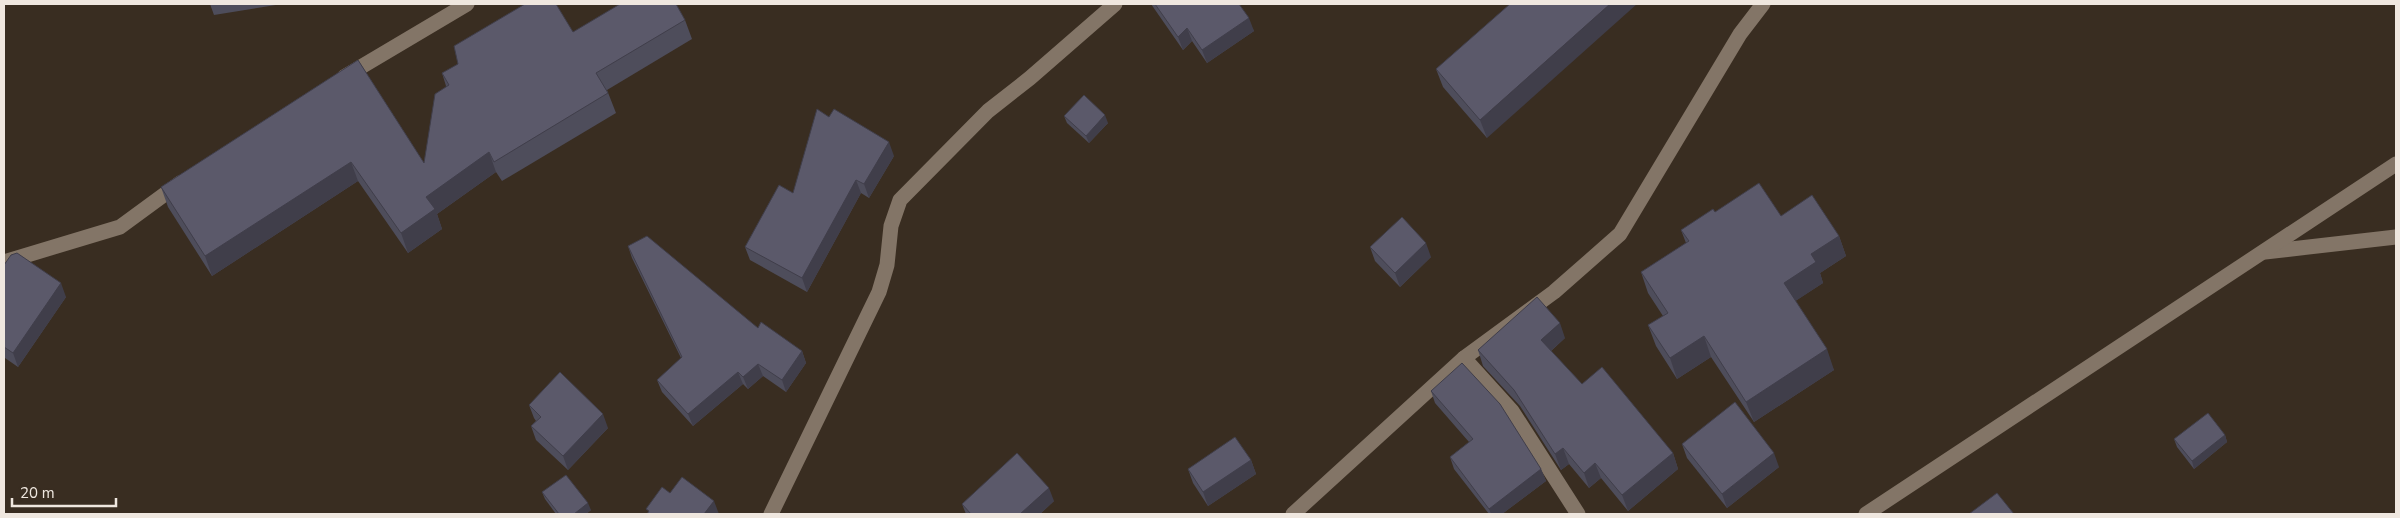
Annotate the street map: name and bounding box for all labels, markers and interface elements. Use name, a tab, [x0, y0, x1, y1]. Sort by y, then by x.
scale bar	[12, 476, 116, 508]
text: 20 m	[20, 483, 55, 503]

